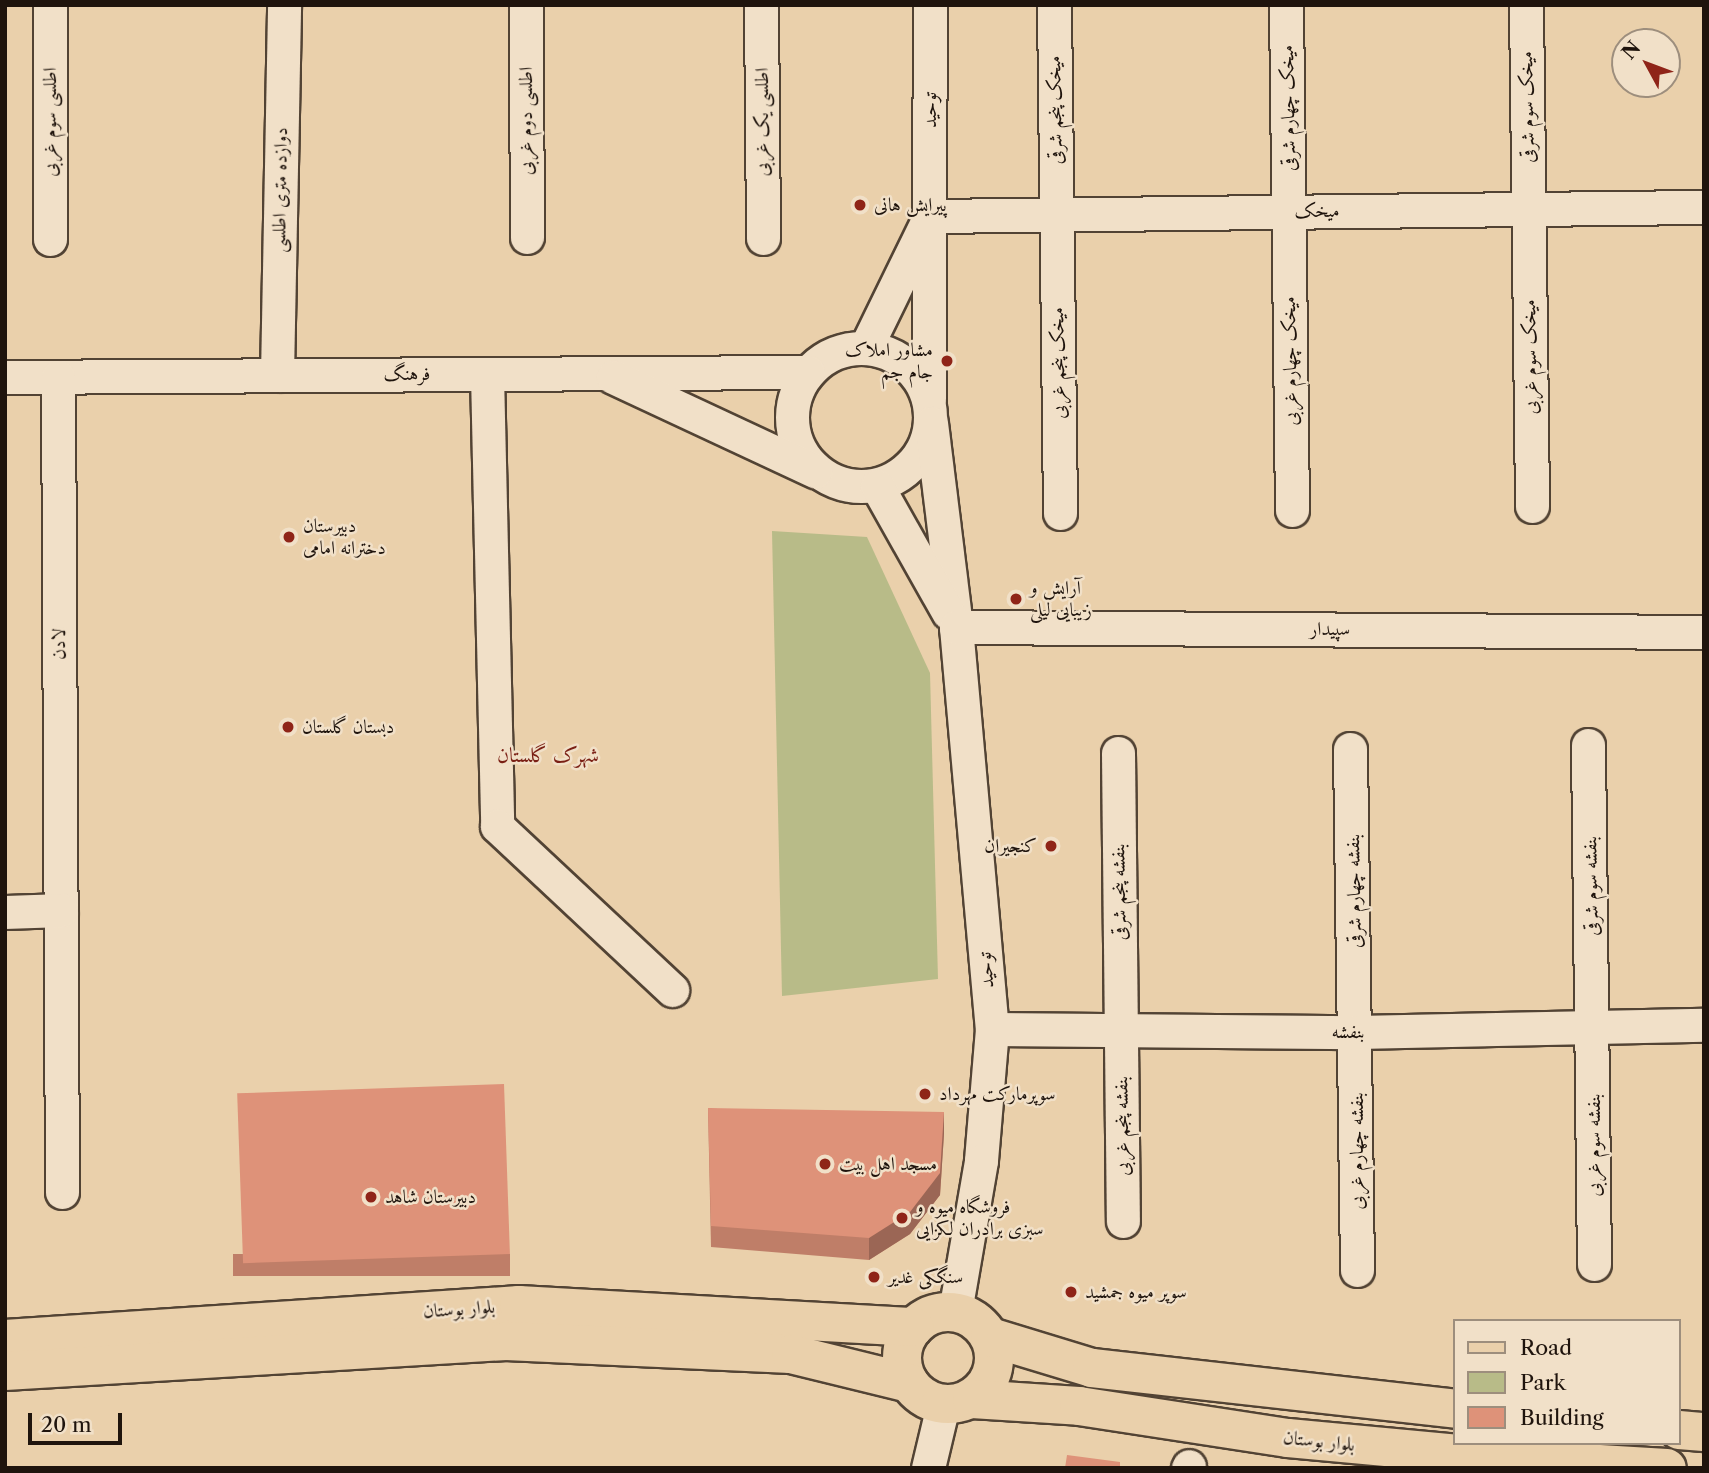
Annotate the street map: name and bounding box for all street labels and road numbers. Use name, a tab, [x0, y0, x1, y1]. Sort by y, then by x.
street label: میخک چهارم شرقی	[1276, 45, 1300, 171]
street label: میخک سوم شرقی	[1515, 51, 1539, 163]
street label: میخک پنجم شرقی	[1043, 55, 1067, 165]
street label: اطلسی سوم غربی	[39, 67, 61, 177]
street label: اطلسی دوم غربی	[515, 67, 537, 175]
street label: اطلسی یک غربی	[751, 68, 773, 176]
street label: توحید	[919, 92, 941, 128]
street label: دوازده متری اطلسی	[268, 127, 292, 253]
street label: میخک	[1294, 199, 1340, 223]
street label: میخک چهارم غربی	[1277, 296, 1303, 426]
street label: میخک سوم غربی	[1518, 299, 1542, 415]
street label: میخک پنجم غربی	[1046, 307, 1070, 419]
street label: فرهنگ	[384, 363, 430, 385]
street label: سپیدار	[1310, 618, 1350, 640]
street label: لادن	[48, 628, 70, 660]
street label: بنفشه چهارم شرقی	[1342, 834, 1366, 948]
street label: بنفشه سوم شرقی	[1579, 836, 1603, 936]
street label: بنفشه پنجم شرقی	[1107, 844, 1131, 940]
street label: توحید	[973, 951, 999, 989]
street label: بنفشه	[1331, 1021, 1365, 1043]
street label: بنفشه پنجم غربی	[1110, 1076, 1134, 1176]
street label: بنفشه چهارم غربی	[1346, 1092, 1368, 1210]
street label: بنفشه سوم غربی	[1583, 1094, 1605, 1196]
street label: بلوار بوستان	[422, 1295, 496, 1323]
street label: بلوار بوستان	[1282, 1426, 1356, 1456]

